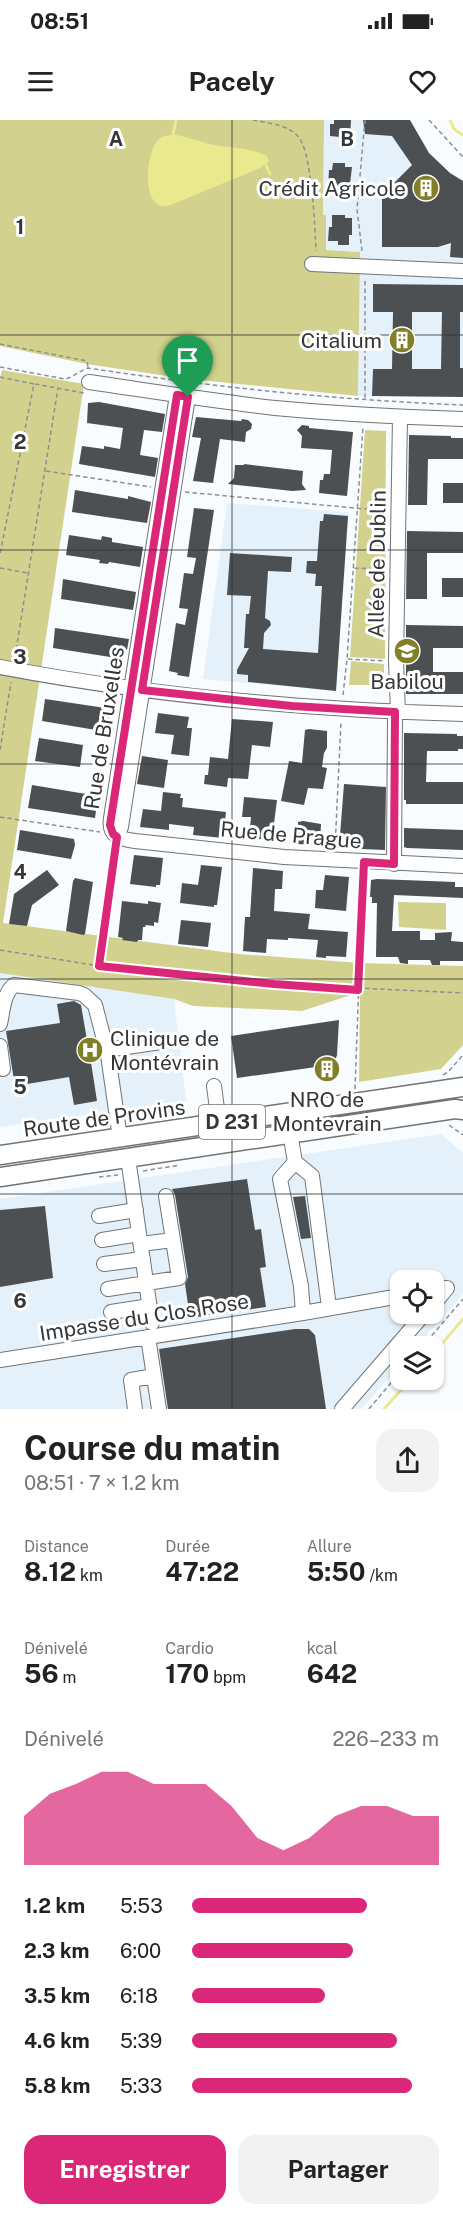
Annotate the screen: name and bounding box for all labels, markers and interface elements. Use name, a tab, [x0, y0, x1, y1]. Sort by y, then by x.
text: 08:51	[30, 8, 89, 34]
icon: menu	[24, 65, 57, 98]
text: Pacely	[188, 65, 275, 97]
icon: heart	[406, 65, 439, 98]
text: A	[109, 127, 123, 151]
text: B	[340, 127, 354, 151]
building icon: Crédit Agricole	[411, 173, 441, 203]
place label: Crédit Agricole	[258, 176, 406, 201]
text: 1	[16, 215, 24, 239]
building icon: Citalium	[387, 325, 417, 355]
place label: Citalium	[301, 328, 382, 353]
pin	[162, 335, 213, 397]
icon: arrive	[171, 344, 204, 377]
text: 2	[14, 430, 26, 454]
street label: Allée de Dublin	[363, 490, 391, 638]
school or university icon: Babilou	[392, 636, 422, 666]
text: 3	[13, 645, 27, 669]
street label: Rue de Bruxelles	[79, 645, 129, 811]
place label: Babilou	[370, 669, 444, 694]
street label: Rue de Prague	[219, 816, 363, 854]
text: 4	[13, 860, 27, 884]
place label: Clinique de Montévrain	[110, 1026, 219, 1075]
hospital icon: Clinique de Montévrain	[75, 1035, 105, 1065]
building icon: NRO de Montevrain	[312, 1054, 342, 1084]
text: 5	[13, 1075, 27, 1099]
place label: NRO de Montevrain	[272, 1087, 382, 1136]
street label: Route de Provins	[21, 1094, 187, 1142]
road number: D 231	[199, 1105, 265, 1139]
map controls	[390, 1270, 444, 1390]
button: locate	[390, 1270, 444, 1324]
street label: Impasse du Clos Rose	[38, 1288, 250, 1346]
text: 6	[13, 1289, 27, 1313]
button: layers	[390, 1336, 444, 1390]
text: Course du matin	[24, 1429, 280, 1467]
button: share	[376, 1429, 439, 1492]
text: 08:51 · 7 × 1.2 km	[24, 1471, 180, 1495]
text: Distance	[24, 1537, 89, 1556]
text: Durée	[165, 1537, 210, 1556]
text: Allure	[307, 1537, 352, 1556]
text: 8.12	[24, 1556, 76, 1587]
text: 47:22	[165, 1556, 239, 1587]
text: 5:50	[307, 1556, 366, 1587]
text: km	[76, 1566, 103, 1585]
text: /km	[366, 1566, 398, 1585]
text: Dénivelé	[24, 1639, 88, 1658]
text: Cardio	[165, 1639, 214, 1658]
text: kcal	[307, 1639, 338, 1658]
text: 56	[24, 1658, 59, 1689]
text: 170	[165, 1658, 209, 1689]
text: 642	[307, 1658, 357, 1689]
text: m	[59, 1668, 76, 1687]
text: bpm	[209, 1668, 246, 1687]
text: Dénivelé	[24, 1727, 104, 1751]
text: 226–233 m	[332, 1727, 439, 1751]
text: 1.2 km	[24, 1894, 85, 1918]
text: 5:53	[120, 1894, 163, 1918]
text: 2.3 km	[24, 1939, 89, 1963]
text: 6:00	[120, 1939, 161, 1963]
text: 3.5 km	[24, 1984, 90, 2008]
text: 6:18	[120, 1984, 158, 2008]
text: 4.6 km	[24, 2029, 90, 2053]
text: 5:39	[120, 2029, 162, 2053]
text: 5.8 km	[24, 2074, 90, 2098]
text: 5:33	[120, 2074, 162, 2098]
button: Enregistrer	[24, 2135, 226, 2204]
button: Partager	[238, 2135, 439, 2204]

